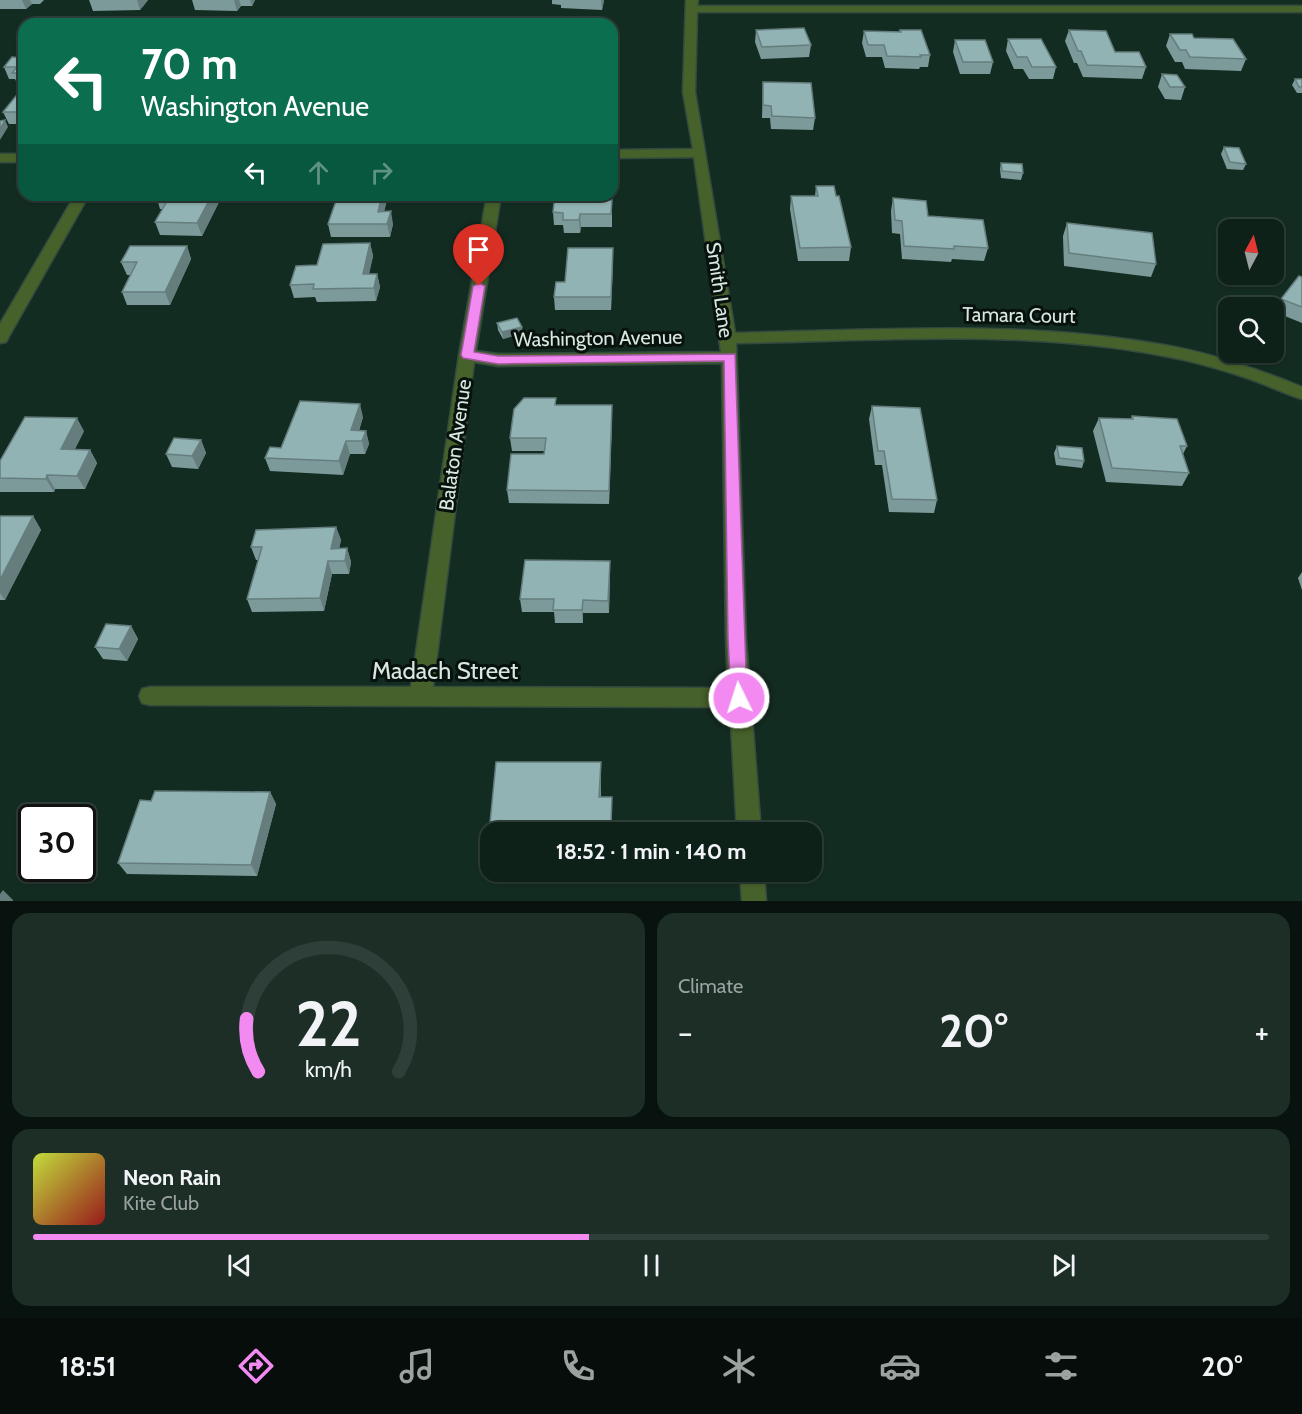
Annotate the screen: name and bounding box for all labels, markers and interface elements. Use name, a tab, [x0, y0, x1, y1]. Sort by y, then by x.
text: 70 m	[141, 38, 238, 90]
icon: left	[42, 42, 120, 120]
text: Washington Avenue	[141, 90, 369, 123]
icon: left	[239, 156, 272, 189]
icon: ahead	[302, 156, 335, 189]
icon: right	[365, 156, 398, 189]
north arrow	[1218, 219, 1284, 285]
map controls	[1218, 219, 1284, 363]
pin	[453, 224, 504, 286]
icon: arrive	[462, 233, 495, 266]
street label: Smith Lane	[701, 241, 739, 339]
button: search	[1218, 297, 1284, 363]
street label: Tamara Court	[962, 302, 1076, 328]
street label: Washington Avenue	[513, 325, 683, 351]
street label: Balaton Avenue	[434, 378, 476, 512]
street label: Madach Street	[372, 656, 518, 685]
position arrow	[707, 666, 771, 730]
speed limit sign: 30	[18, 804, 96, 882]
text: 18:52 · 1 min · 140 m	[556, 838, 746, 865]
text: Climate	[678, 974, 743, 998]
text: 22	[295, 986, 362, 1062]
text: 20°	[939, 1004, 1008, 1058]
text: −	[678, 1012, 693, 1052]
text: +	[1254, 1012, 1269, 1052]
text: km/h	[305, 1056, 352, 1082]
text: Neon Rain	[123, 1164, 221, 1191]
text: Kite Club	[123, 1191, 199, 1215]
icon: previous	[223, 1249, 256, 1282]
icon: pause	[635, 1249, 668, 1282]
icon: next	[1047, 1249, 1080, 1282]
icon: directions	[235, 1345, 277, 1387]
icon: music	[396, 1345, 438, 1387]
icon: phone	[557, 1345, 599, 1387]
icon: climate	[718, 1345, 760, 1387]
icon: car	[879, 1345, 921, 1387]
icon: filters	[1040, 1345, 1082, 1387]
text: 18:51	[60, 1350, 116, 1383]
text: 20°	[1201, 1350, 1242, 1383]

